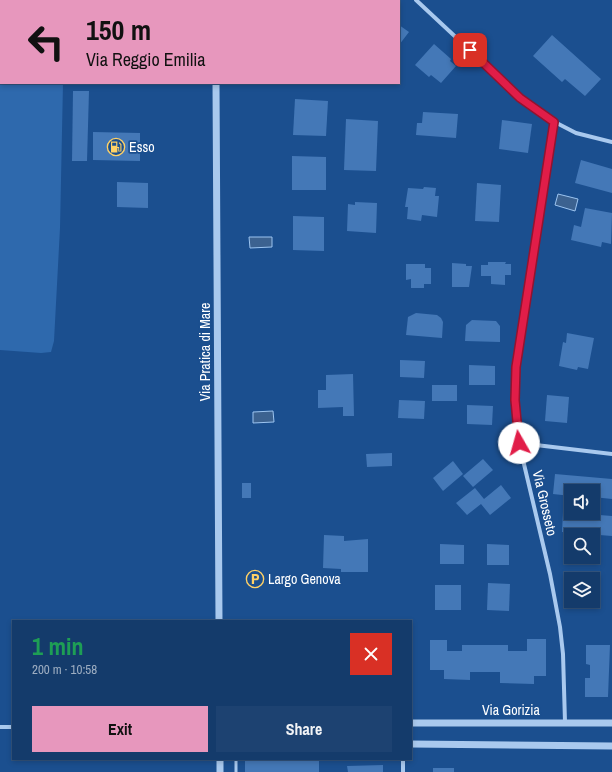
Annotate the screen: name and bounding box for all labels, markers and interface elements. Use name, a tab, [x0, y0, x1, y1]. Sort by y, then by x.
text: 150 m	[86, 11, 151, 49]
icon: left	[20, 16, 72, 68]
pin	[453, 33, 487, 67]
icon: arrive	[459, 39, 481, 61]
text: Via Reggio Emilia	[86, 47, 206, 72]
fuel station icon: Esso	[106, 137, 126, 157]
place label: Esso	[129, 138, 155, 156]
street label: Via Pratica di Mare	[196, 303, 214, 401]
position arrow	[498, 422, 540, 464]
street label: Via Grosseto	[529, 468, 561, 538]
map controls	[564, 484, 600, 608]
button: sound	[564, 484, 600, 520]
button: search	[564, 528, 600, 564]
parking icon: Largo Genova	[245, 569, 265, 589]
place label: Largo Genova	[268, 570, 341, 588]
button: layers	[564, 572, 600, 608]
text: 1 min	[32, 630, 83, 662]
button: close	[350, 633, 392, 675]
text: 200 m · 10:58	[32, 661, 97, 678]
street label: Via Gorizia	[482, 701, 541, 719]
button: Exit	[32, 706, 208, 752]
button: Share	[216, 706, 392, 752]

